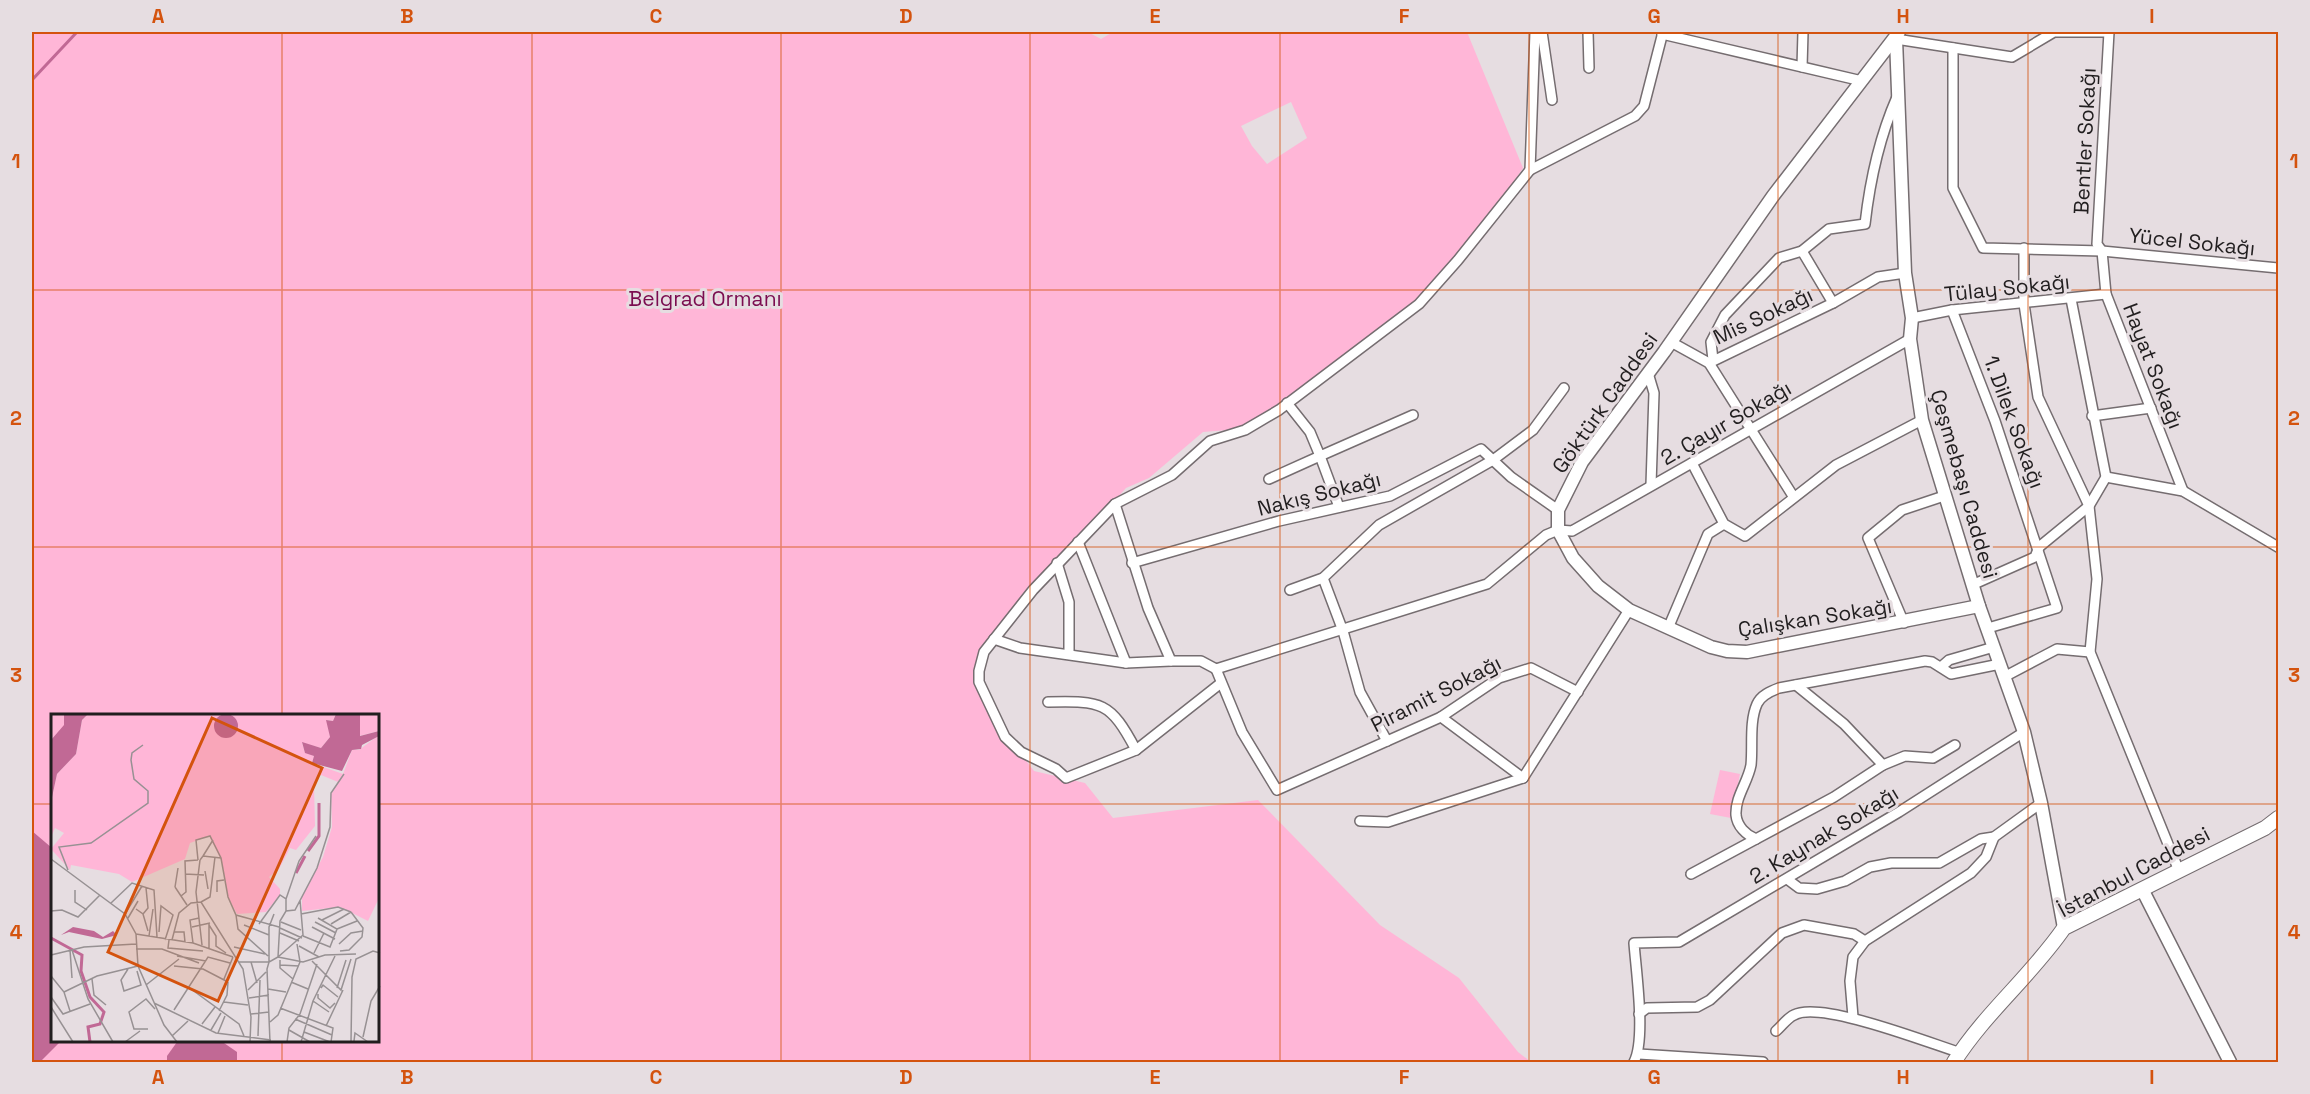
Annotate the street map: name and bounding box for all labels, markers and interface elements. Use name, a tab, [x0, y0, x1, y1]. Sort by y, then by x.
text: A	[152, 3, 165, 29]
text: B	[400, 3, 414, 29]
text: C	[650, 3, 663, 29]
text: D	[899, 3, 913, 29]
text: E	[1149, 3, 1161, 29]
text: F	[1399, 3, 1410, 29]
text: G	[1647, 3, 1661, 29]
text: H	[1896, 3, 1910, 29]
text: I	[2149, 3, 2155, 29]
street label: Bentler Sokağı	[2067, 67, 2102, 215]
text: 1	[11, 148, 21, 174]
text: 1	[2289, 148, 2299, 174]
street label: Yücel Sokağı	[2128, 221, 2257, 262]
street label: Tülay Sokağı	[1943, 267, 2071, 308]
street label: Mis Sokağı	[1709, 281, 1817, 350]
park label: Belgrad Ormanı	[628, 285, 782, 312]
street label: Hayat Sokağı	[2117, 299, 2190, 432]
street label: Göktürk Caddesi	[1546, 327, 1663, 479]
street label: 1. Dilek Sokağı	[1978, 352, 2051, 492]
street label: 2. Çayır Sokağı	[1656, 374, 1796, 471]
street label: Çeşmebaşı Caddesi	[1925, 386, 2004, 582]
text: 2	[10, 405, 22, 431]
text: 2	[2288, 405, 2300, 431]
street label: Nakış Sokağı	[1254, 465, 1383, 522]
street label: Çalışkan Sokağı	[1736, 592, 1894, 643]
street label: Piramit Sokağı	[1366, 649, 1506, 738]
text: 3	[10, 662, 22, 688]
text: 3	[2288, 662, 2300, 688]
inset map	[51, 714, 380, 1043]
street label: 2. Kaynak Sokağı	[1744, 779, 1903, 890]
street label: İstanbul Caddesi	[2053, 820, 2214, 923]
text: 4	[10, 919, 23, 945]
text: 4	[2288, 919, 2301, 945]
text: A	[152, 1064, 165, 1090]
text: B	[400, 1064, 414, 1090]
text: C	[650, 1064, 663, 1090]
text: D	[899, 1064, 913, 1090]
text: E	[1149, 1064, 1161, 1090]
text: F	[1399, 1064, 1410, 1090]
text: G	[1647, 1064, 1661, 1090]
text: H	[1896, 1064, 1910, 1090]
text: I	[2149, 1064, 2155, 1090]

